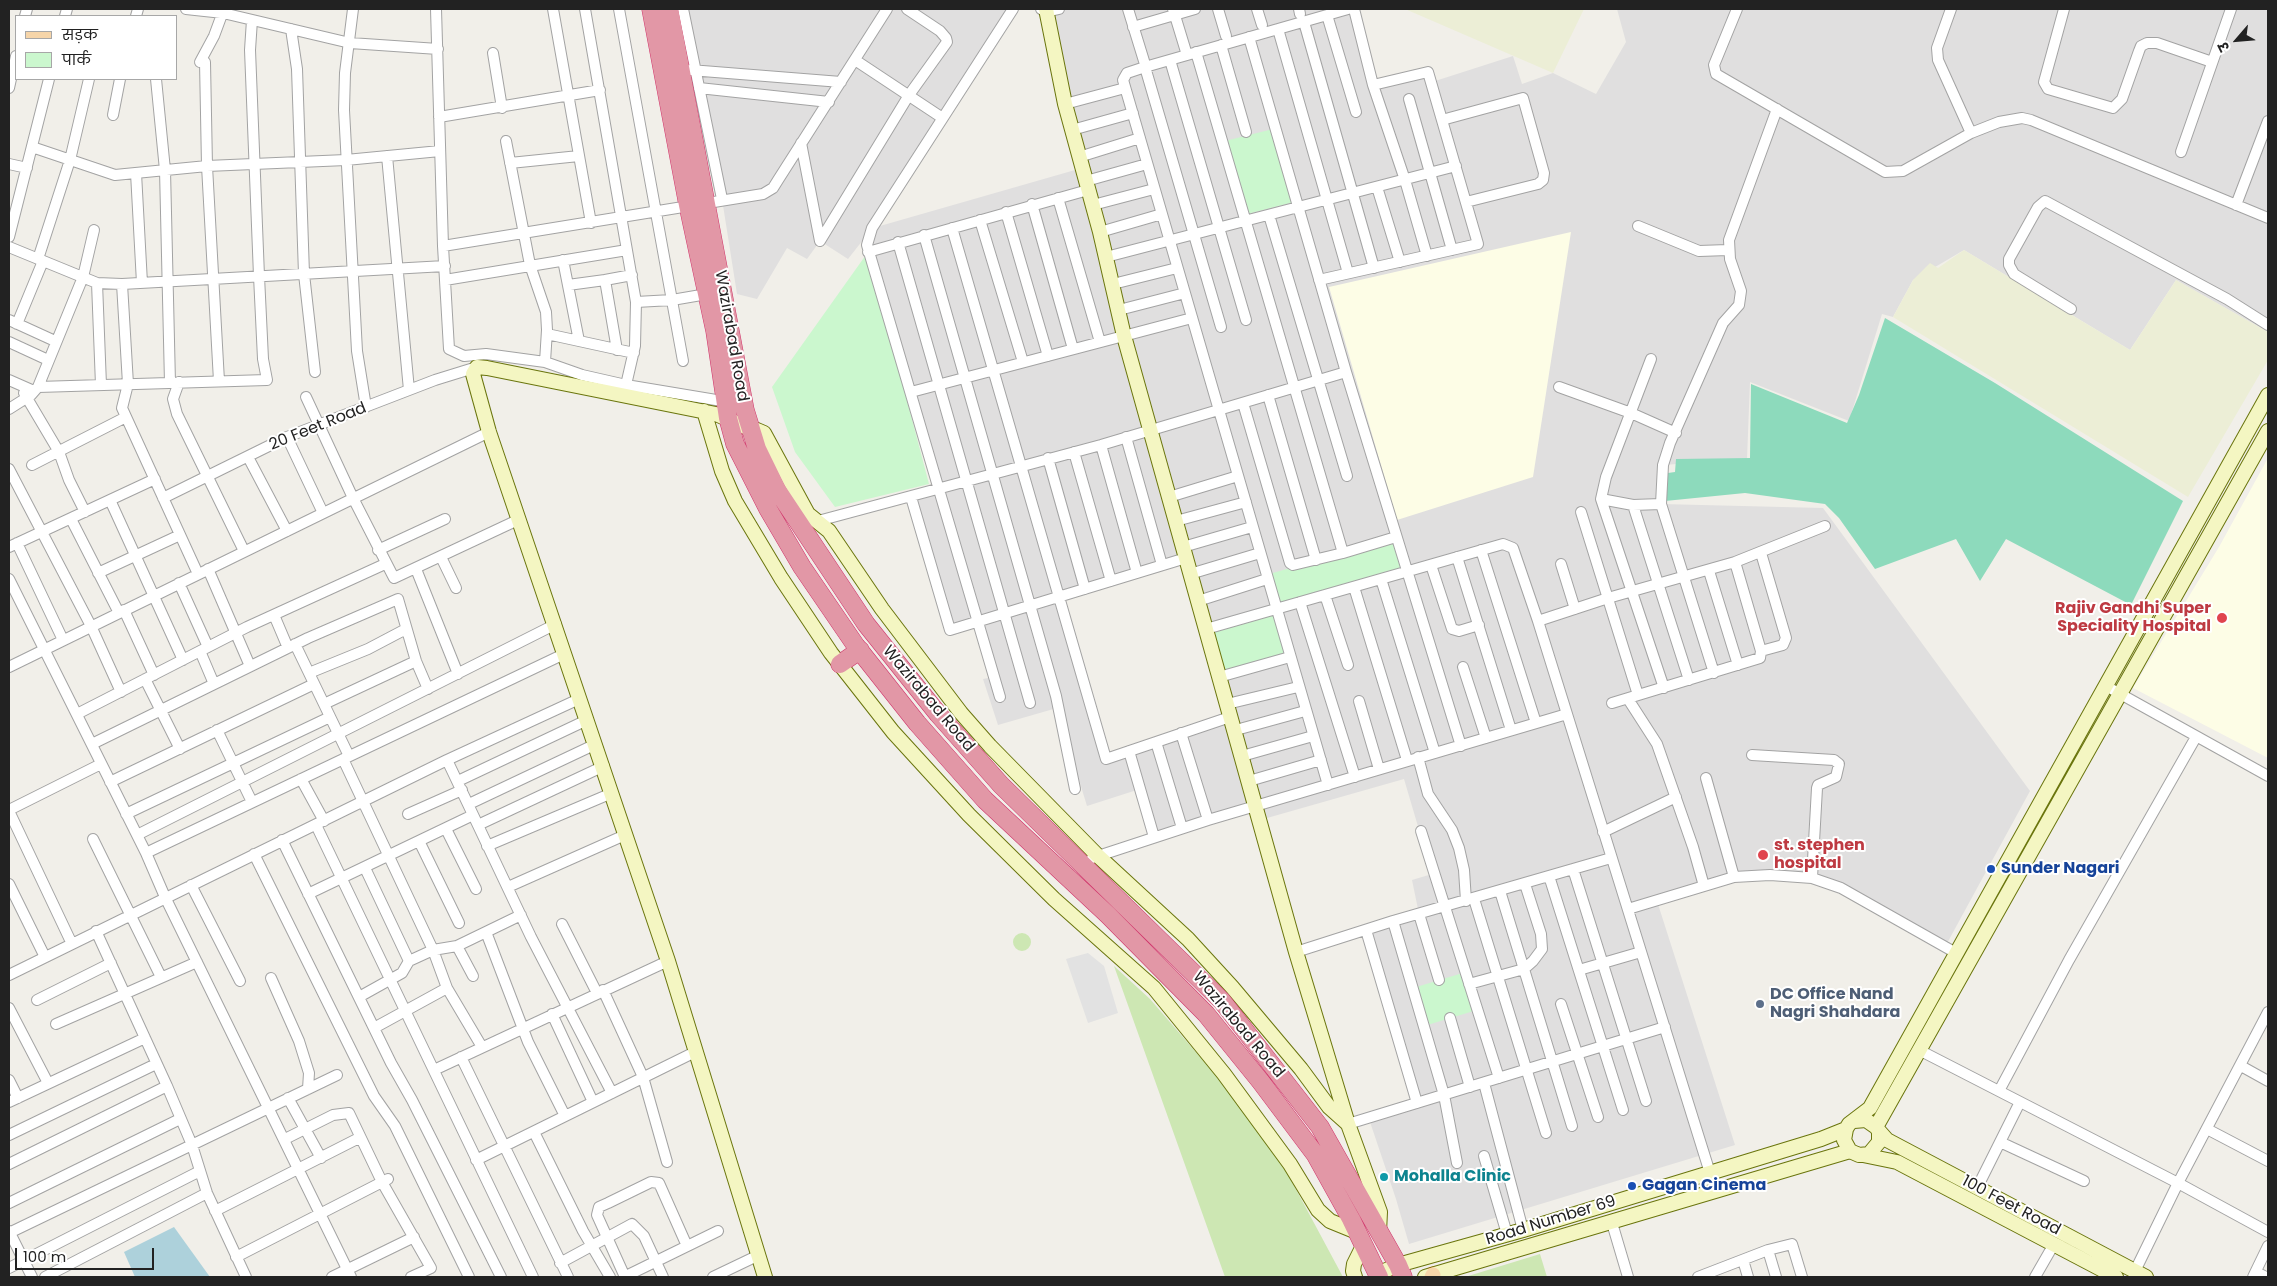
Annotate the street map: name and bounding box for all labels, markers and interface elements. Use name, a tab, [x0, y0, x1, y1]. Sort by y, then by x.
legend	[15, 15, 178, 80]
north arrow	[2212, 15, 2262, 65]
text: सड़क	[62, 24, 98, 45]
text: उ	[2213, 39, 2234, 55]
text: पार्क	[62, 49, 91, 70]
street label: Wazirabad Road	[710, 269, 752, 403]
street label: 20 Feet Road	[267, 399, 369, 455]
place label: Rajiv Gandhi Super Speciality Hospital	[2055, 599, 2211, 637]
marker: Rajiv Gandhi Super Speciality Hospital	[2215, 611, 2229, 625]
street label: Wazirabad Road	[878, 642, 978, 756]
place label: st. stephen hospital	[1774, 836, 1865, 874]
marker: st. stephen hospital	[1756, 848, 1770, 862]
place label: Sunder Nagari	[2001, 859, 2120, 879]
marker: Sunder Nagari	[1985, 863, 1997, 875]
street label: Wazirabad Road	[1188, 968, 1288, 1082]
place label: DC Office Nand Nagri Shahdara	[1770, 985, 1900, 1023]
marker: DC Office Nand Nagri Shahdara	[1754, 998, 1766, 1010]
place label: Mohalla Clinic	[1394, 1167, 1511, 1187]
marker: Mohalla Clinic	[1378, 1171, 1390, 1183]
street label: 100 Feet Road	[1958, 1172, 2064, 1240]
place label: Gagan Cinema	[1642, 1176, 1766, 1196]
marker: Gagan Cinema	[1626, 1180, 1638, 1192]
street label: Road Number 69	[1484, 1192, 1618, 1250]
scale bar	[18, 1238, 156, 1270]
text: 100 m	[23, 1246, 66, 1267]

